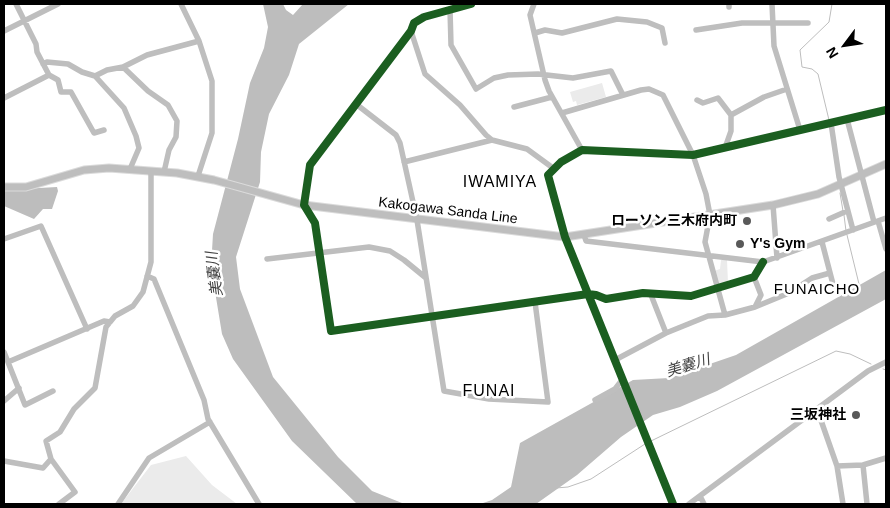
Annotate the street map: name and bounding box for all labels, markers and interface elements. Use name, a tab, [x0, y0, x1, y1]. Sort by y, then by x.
north arrow	[820, 20, 870, 70]
text: N	[823, 44, 842, 61]
district label: IWAMIYA	[462, 173, 538, 193]
street label: Kakogawa Sanda Line	[377, 194, 519, 228]
place label: ローソン三木府内町	[611, 213, 737, 229]
marker: ローソン三木府内町	[741, 215, 753, 227]
place label: Y's Gym	[750, 236, 805, 252]
marker: Y's Gym	[734, 238, 746, 250]
water label: 美嚢川	[203, 251, 227, 297]
district label: FUNAICHO	[773, 281, 861, 299]
water label: 美嚢川	[664, 351, 712, 381]
district label: FUNAI	[462, 382, 516, 402]
place label: 三坂神社	[790, 407, 846, 423]
marker: 三坂神社	[850, 409, 862, 421]

